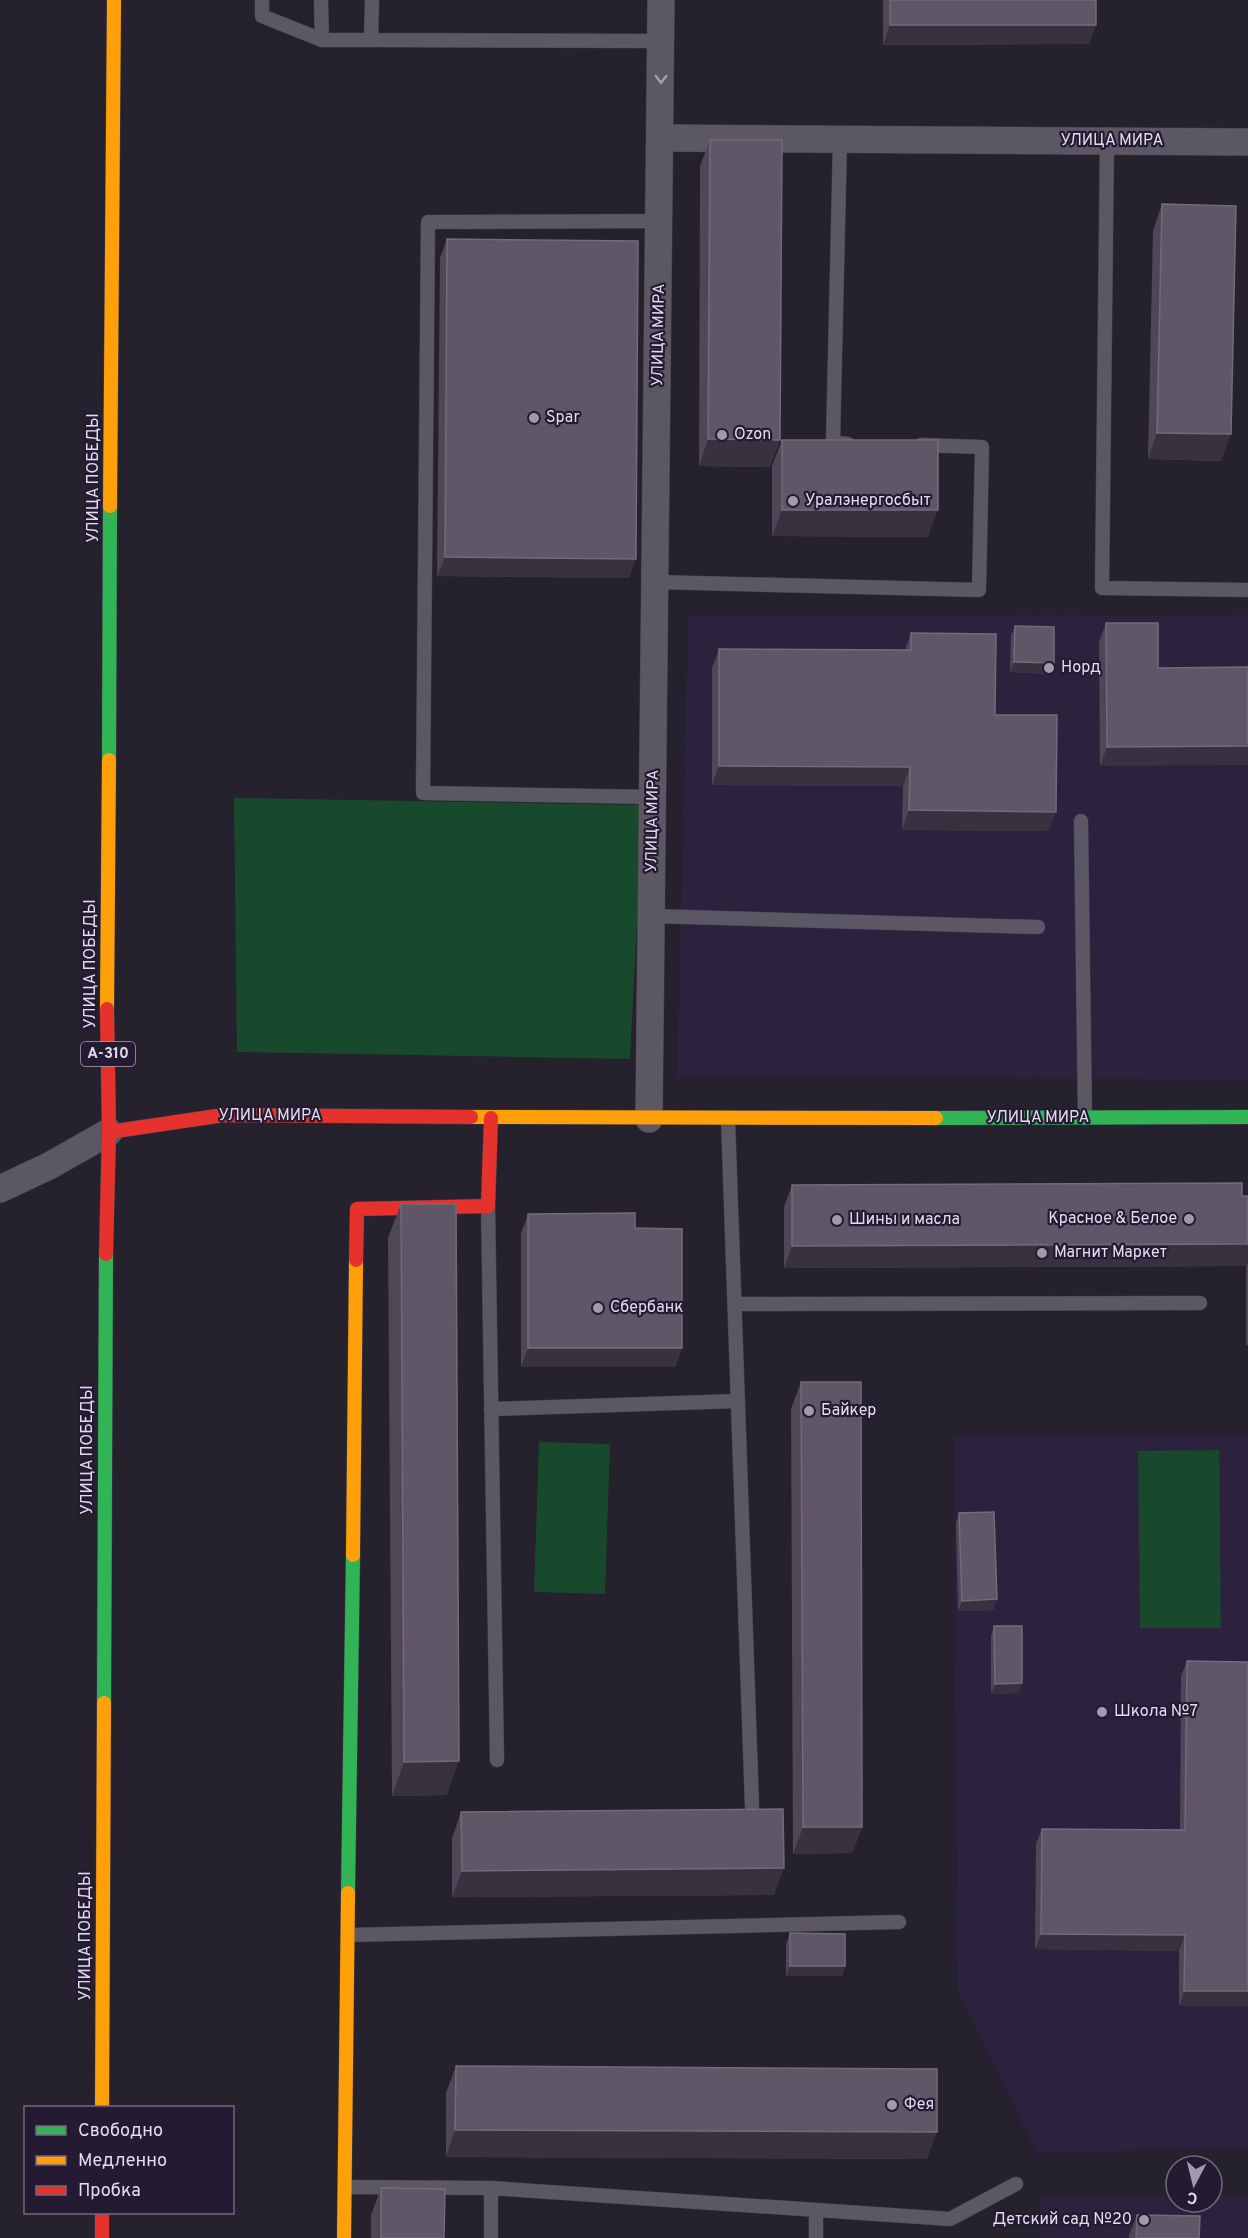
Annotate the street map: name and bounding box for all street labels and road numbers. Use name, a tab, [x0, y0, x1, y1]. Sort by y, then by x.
street label: УЛИЦА МИРА	[1061, 131, 1164, 151]
street label: УЛИЦА МИРА	[648, 283, 670, 387]
street label: УЛИЦА ПОБЕДЫ	[84, 413, 104, 543]
street label: УЛИЦА МИРА	[642, 769, 664, 873]
street label: УЛИЦА ПОБЕДЫ	[81, 899, 101, 1029]
road number: А-310	[81, 1042, 135, 1066]
street label: УЛИЦА МИРА	[219, 1106, 322, 1126]
street label: УЛИЦА МИРА	[987, 1108, 1090, 1128]
street label: УЛИЦА ПОБЕДЫ	[78, 1385, 98, 1515]
street label: УЛИЦА ПОБЕДЫ	[76, 1871, 96, 2001]

